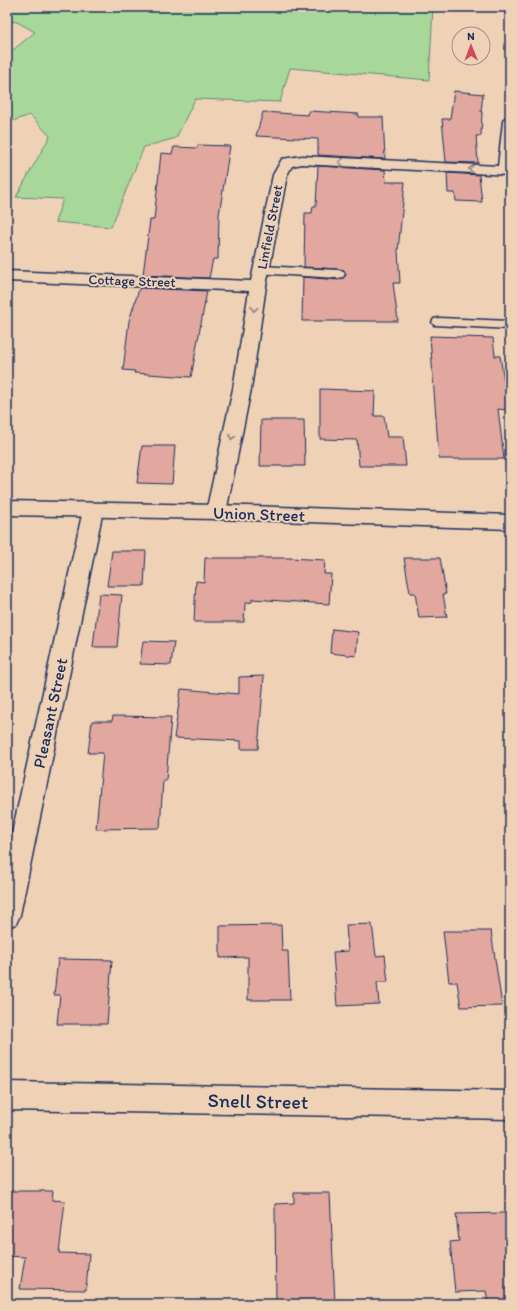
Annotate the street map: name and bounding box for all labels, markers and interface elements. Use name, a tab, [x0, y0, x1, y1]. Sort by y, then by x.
north arrow	[451, 26, 491, 66]
text: N	[467, 30, 475, 43]
one-way arrow	[338, 158, 344, 167]
one-way arrow	[468, 165, 474, 173]
street label: Linfield Street	[253, 183, 287, 271]
street label: Cottage Street	[88, 271, 176, 291]
one-way arrow	[250, 306, 259, 312]
one-way arrow	[228, 434, 236, 440]
street label: Union Street	[213, 502, 306, 526]
street label: Pleasant Street	[29, 656, 71, 770]
street label: Snell Street	[207, 1088, 309, 1114]

